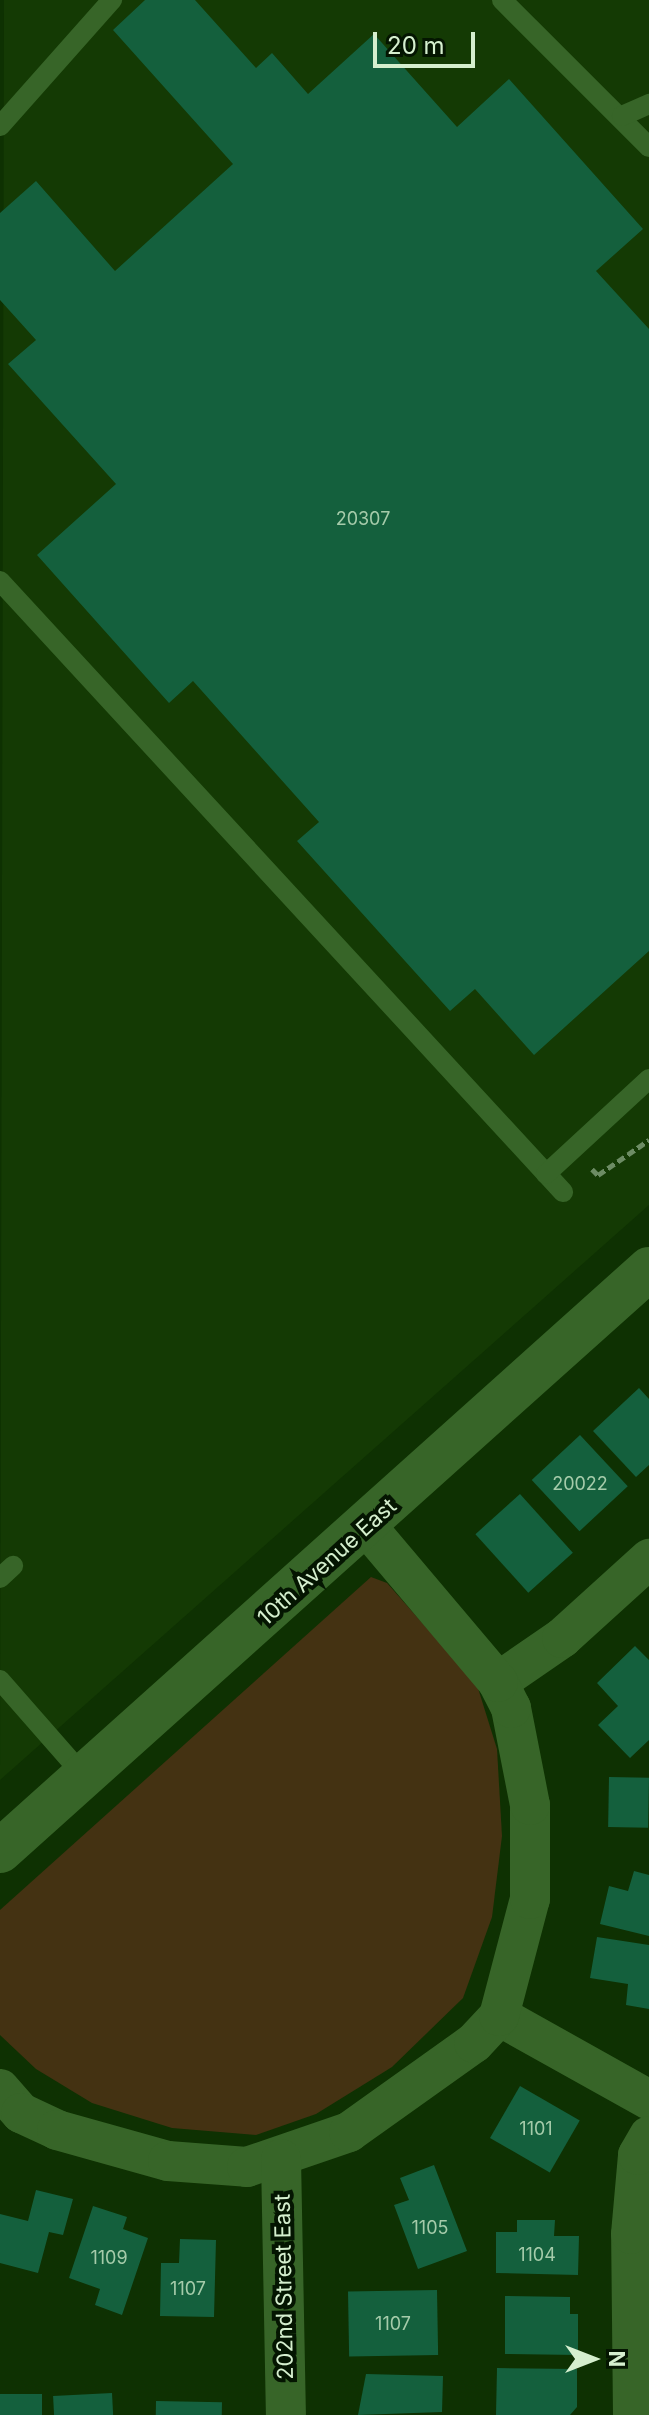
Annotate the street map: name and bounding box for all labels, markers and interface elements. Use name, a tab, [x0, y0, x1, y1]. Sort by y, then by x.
scale bar	[377, 16, 479, 66]
text: 20 m	[387, 31, 445, 60]
house number: 20307	[336, 508, 390, 530]
house number: 20022	[552, 1473, 608, 1495]
street label: 10th Avenue East	[252, 1493, 402, 1631]
house number: 1101	[519, 2118, 553, 2140]
street label: 202nd Street East	[269, 2194, 299, 2380]
house number: 1105	[412, 2217, 448, 2239]
house number: 1104	[518, 2244, 556, 2266]
house number: 1109	[90, 2247, 128, 2269]
house number: 1107	[170, 2278, 206, 2300]
house number: 1107	[375, 2313, 411, 2335]
north arrow	[553, 2319, 633, 2399]
text: N	[604, 2351, 630, 2367]

